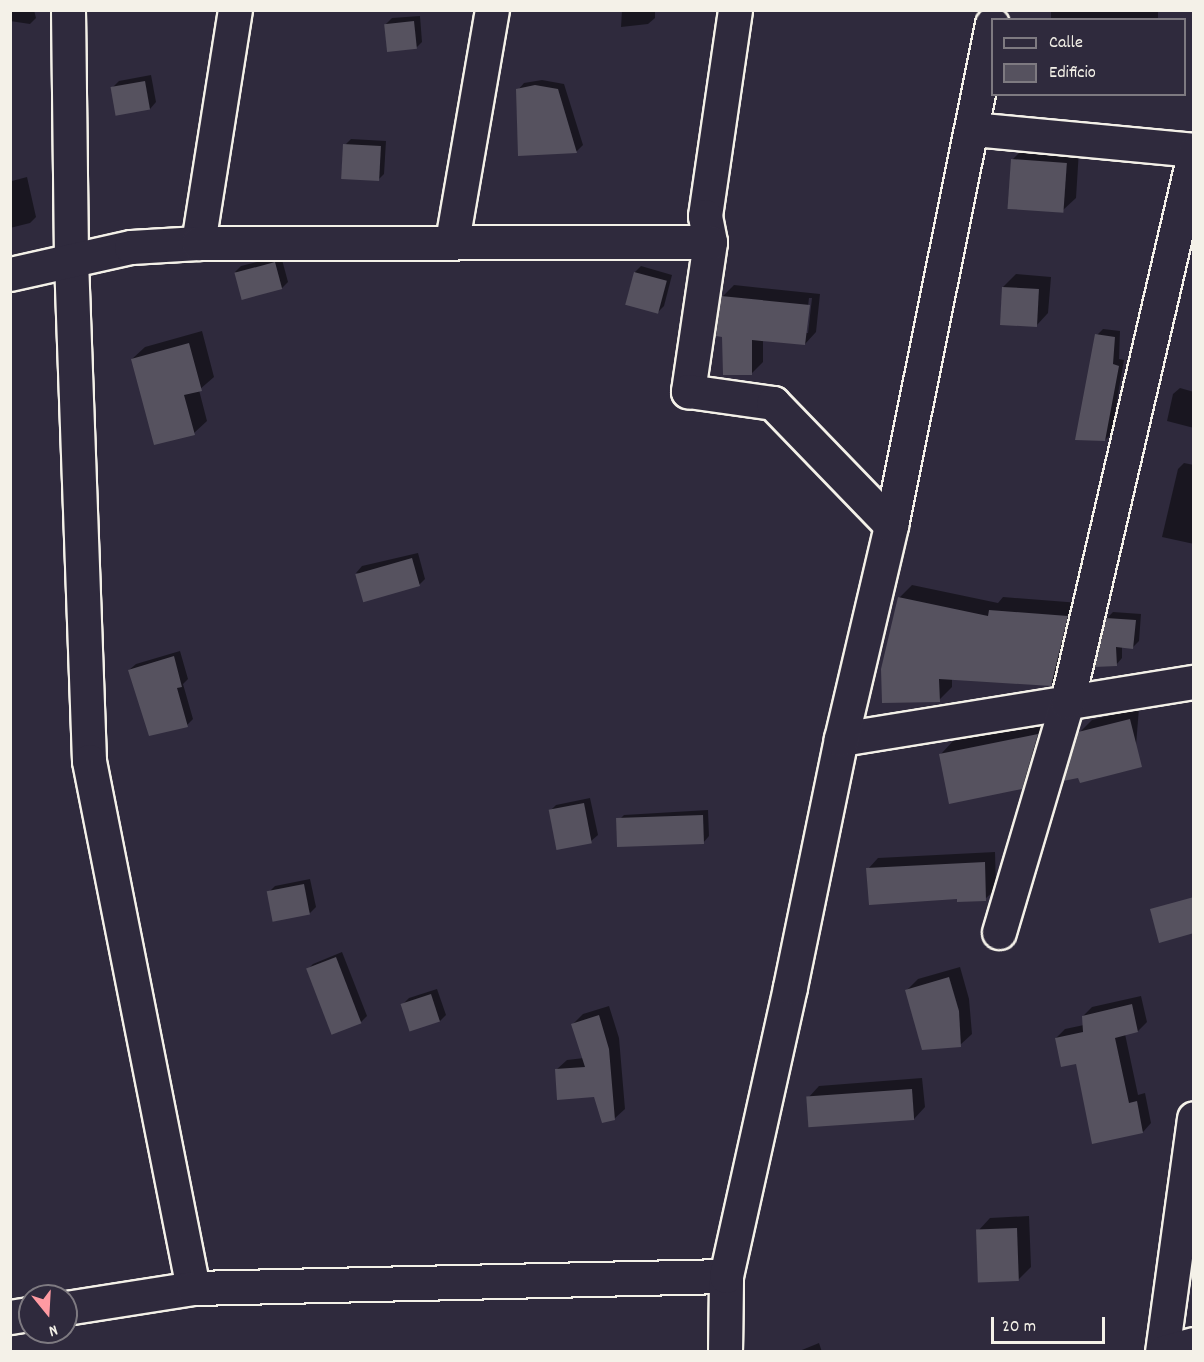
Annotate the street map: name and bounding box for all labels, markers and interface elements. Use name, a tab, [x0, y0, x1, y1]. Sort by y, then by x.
legend	[991, 18, 1186, 96]
text: Calle	[1049, 31, 1083, 56]
text: Edificio	[1049, 61, 1096, 86]
north arrow	[18, 1284, 78, 1344]
scale bar	[994, 1305, 1108, 1343]
text: 20 m	[1002, 1315, 1036, 1340]
text: N	[46, 1318, 60, 1342]

